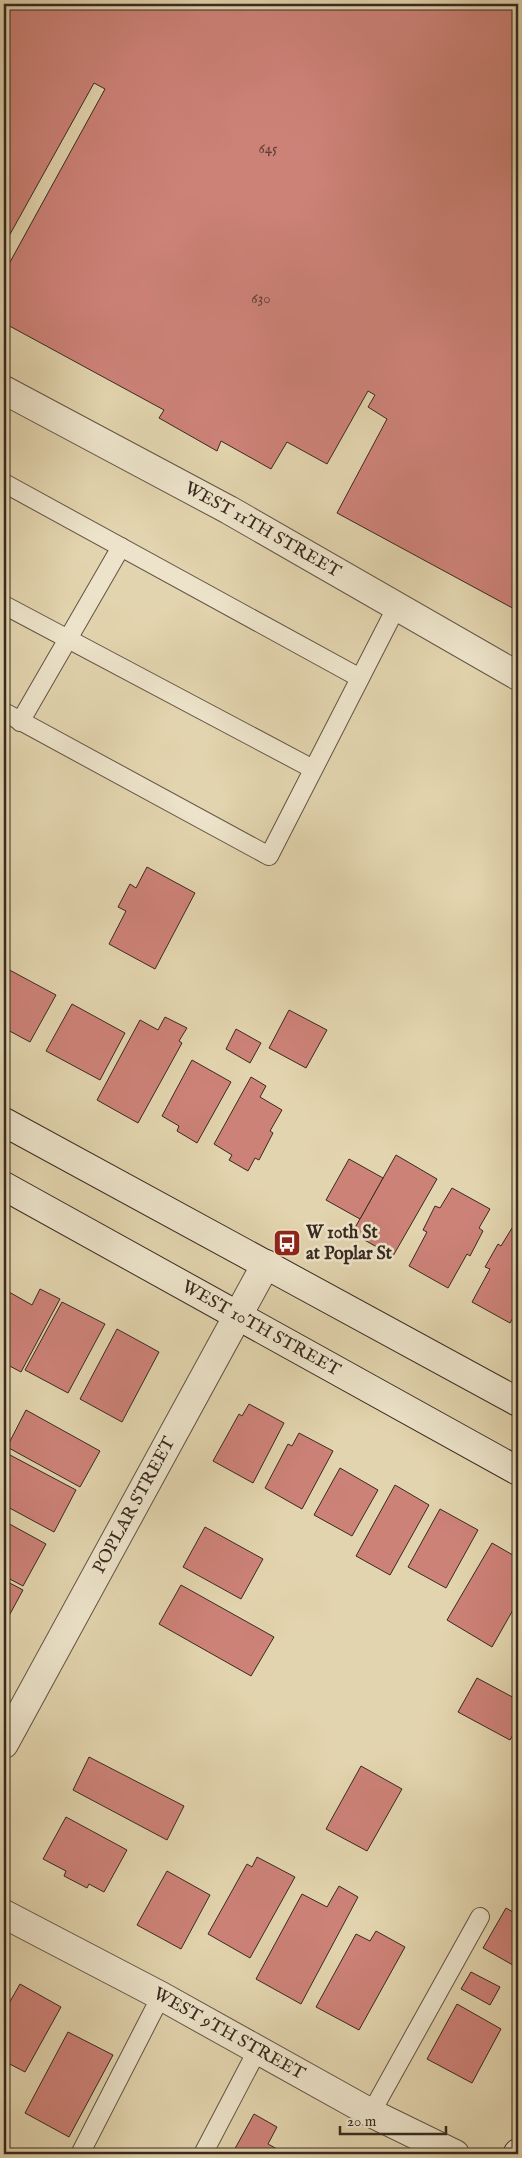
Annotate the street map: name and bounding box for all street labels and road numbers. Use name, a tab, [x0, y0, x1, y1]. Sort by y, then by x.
street label: WEST 11TH STREET	[180, 477, 345, 583]
street label: WEST 10TH STREET	[178, 1275, 345, 1382]
street label: POPLAR STREET	[88, 1433, 181, 1578]
street label: WEST 9TH STREET	[149, 1982, 309, 2085]

